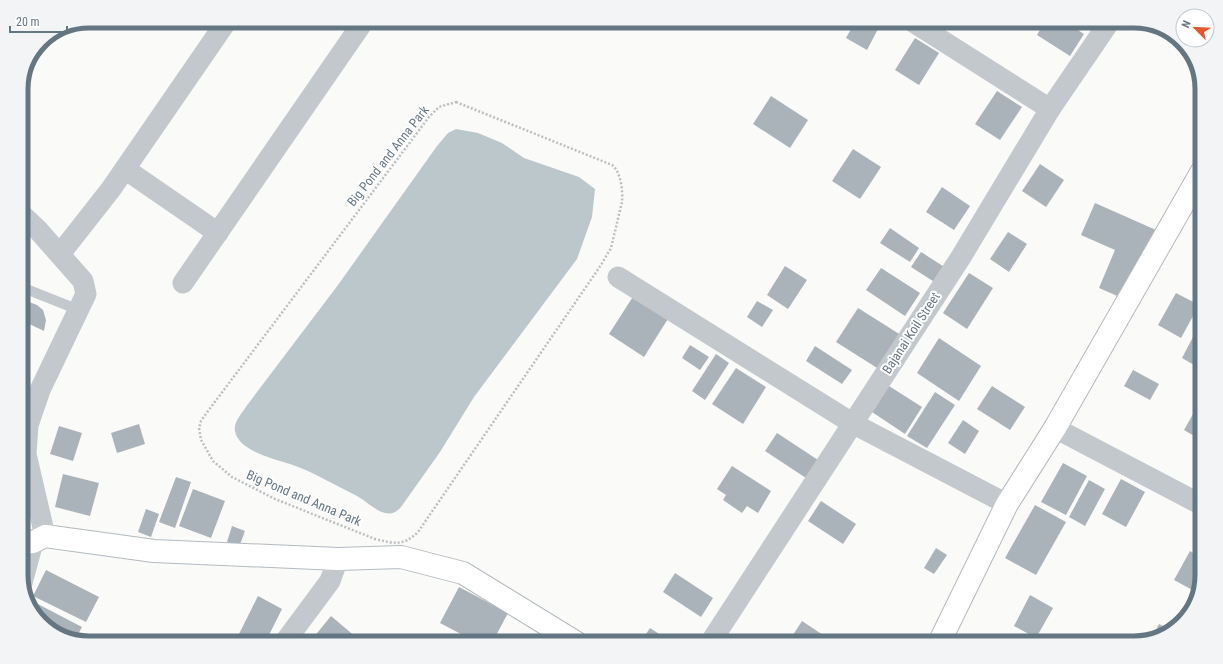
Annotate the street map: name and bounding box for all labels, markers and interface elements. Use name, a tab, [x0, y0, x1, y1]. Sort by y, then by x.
scale bar	[10, 8, 67, 34]
north arrow	[1175, 8, 1215, 48]
text: 20 m	[16, 15, 40, 29]
text: N	[1179, 18, 1194, 30]
street label: Big Pond and Anna Park	[344, 103, 432, 209]
street label: Bajanai Koil Street	[879, 289, 943, 376]
street label: Big Pond and Anna Park	[244, 467, 364, 529]

